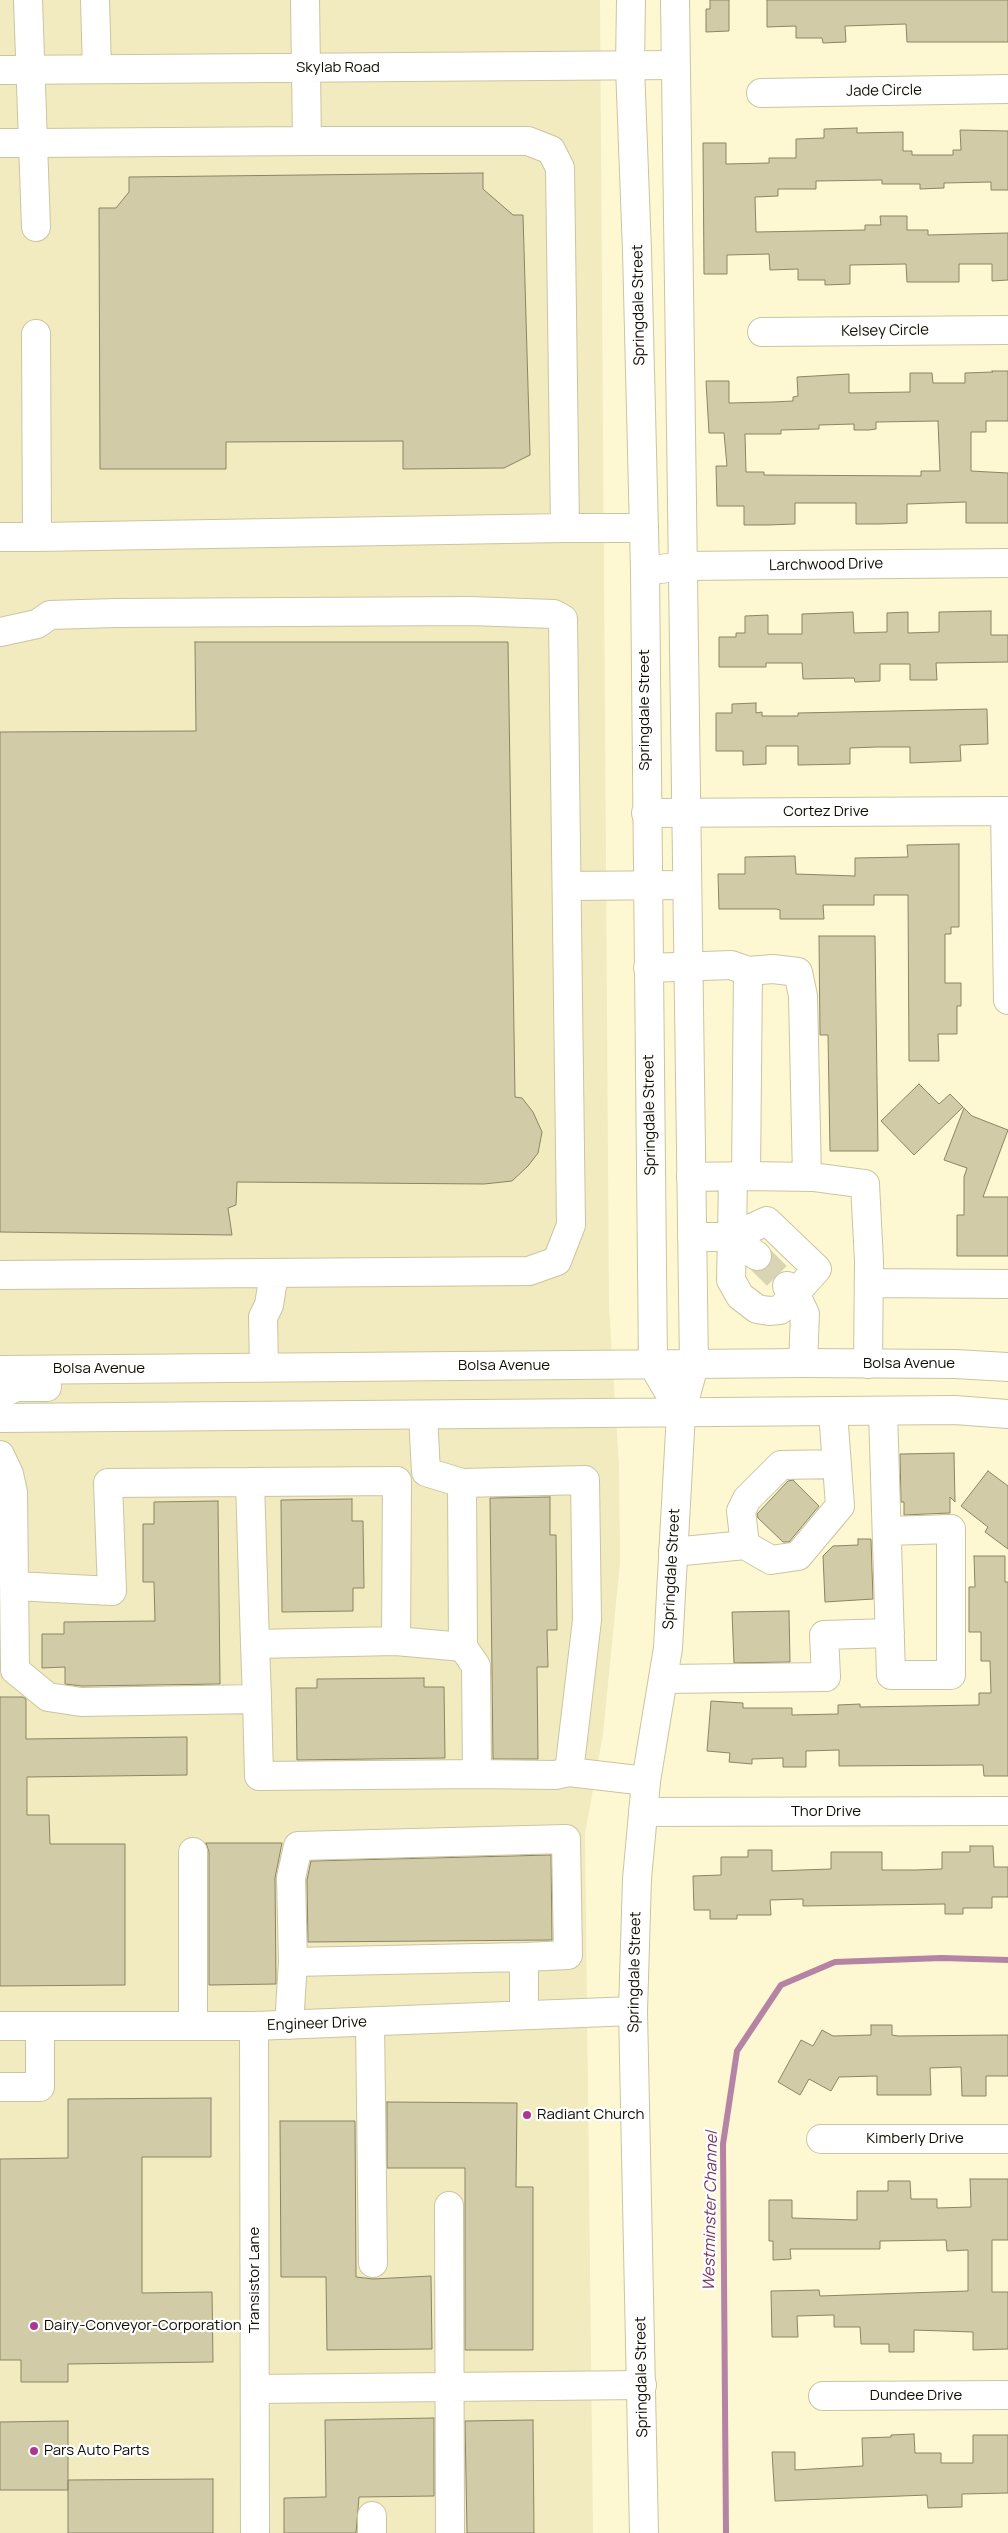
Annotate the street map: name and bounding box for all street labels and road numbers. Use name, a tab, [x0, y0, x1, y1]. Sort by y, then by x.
street label: Skylab Road	[296, 59, 380, 77]
street label: Jade Circle	[846, 81, 922, 101]
street label: Springdale Street	[629, 244, 649, 366]
street label: Kelsey Circle	[841, 321, 929, 341]
street label: Larchwood Drive	[769, 555, 883, 575]
street label: Springdale Street	[636, 649, 654, 771]
street label: Cortez Drive	[783, 803, 869, 821]
street label: Springdale Street	[640, 1054, 660, 1176]
street label: Bolsa Avenue	[863, 1355, 955, 1373]
street label: Bolsa Avenue	[458, 1357, 550, 1375]
street label: Bolsa Avenue	[53, 1360, 145, 1378]
street label: Springdale Street	[660, 1508, 684, 1630]
street label: Thor Drive	[791, 1803, 861, 1821]
street label: Springdale Street	[625, 1911, 645, 2033]
street label: Engineer Drive	[267, 2013, 367, 2035]
street label: Kimberly Drive	[866, 2130, 964, 2148]
street label: Transistor Lane	[246, 2227, 264, 2333]
street label: Springdale Street	[632, 2316, 652, 2438]
street label: Dundee Drive	[870, 2387, 962, 2405]

